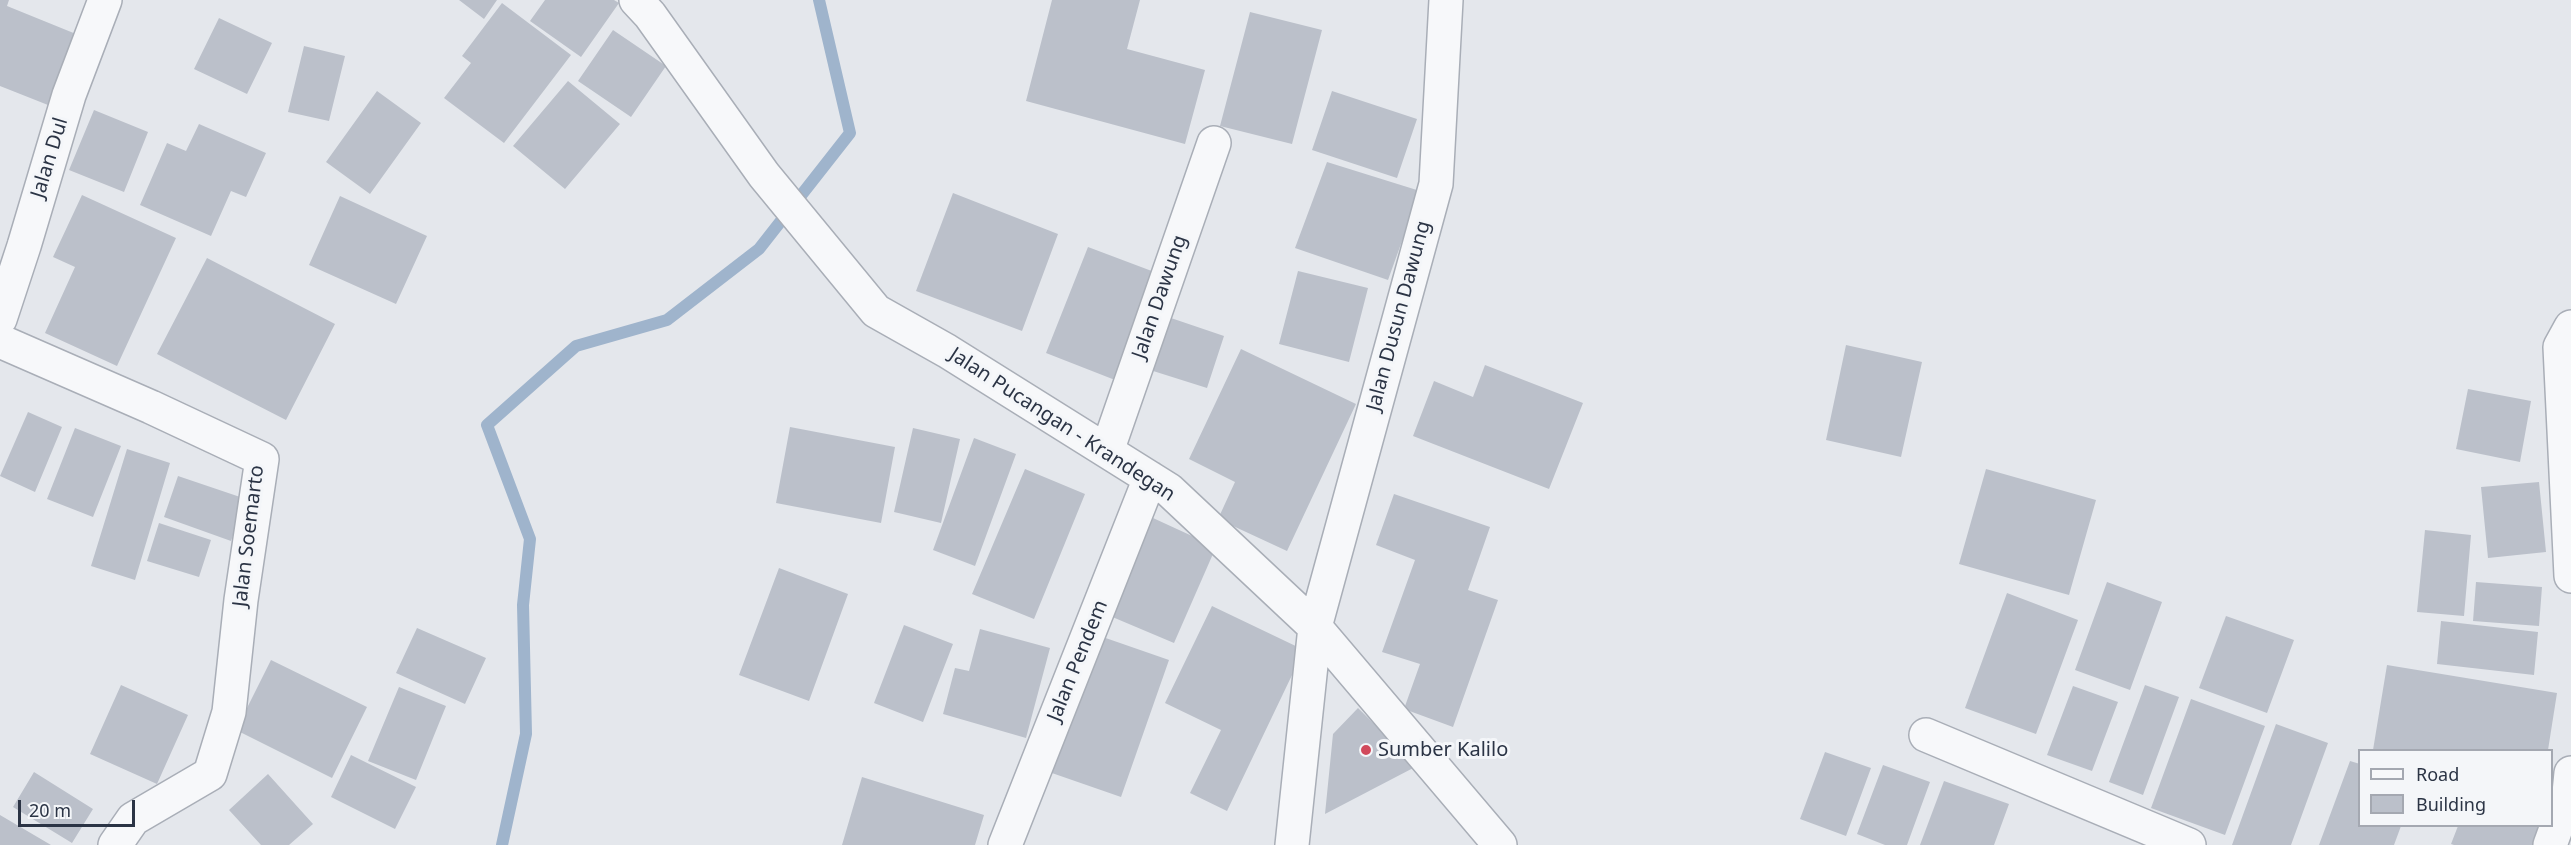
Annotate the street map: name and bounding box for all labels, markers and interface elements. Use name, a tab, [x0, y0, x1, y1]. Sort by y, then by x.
street label: Jalan Dul	[26, 115, 74, 201]
street label: Jalan Dusun Dawung	[1362, 218, 1436, 414]
street label: Jalan Dawung	[1128, 232, 1192, 362]
street label: Jalan Pucangan - Krandegan	[945, 343, 1179, 507]
street label: Jalan Soemarto	[228, 464, 270, 608]
street label: Jalan Pendem	[1043, 597, 1113, 725]
place label: Sumber Kalilo	[1378, 738, 1508, 762]
marker: Sumber Kalilo	[1359, 743, 1373, 757]
legend	[2358, 749, 2553, 827]
text: Road	[2416, 762, 2459, 786]
scale bar	[21, 788, 138, 826]
text: Building	[2416, 792, 2486, 816]
text: 20 m	[29, 798, 71, 822]

